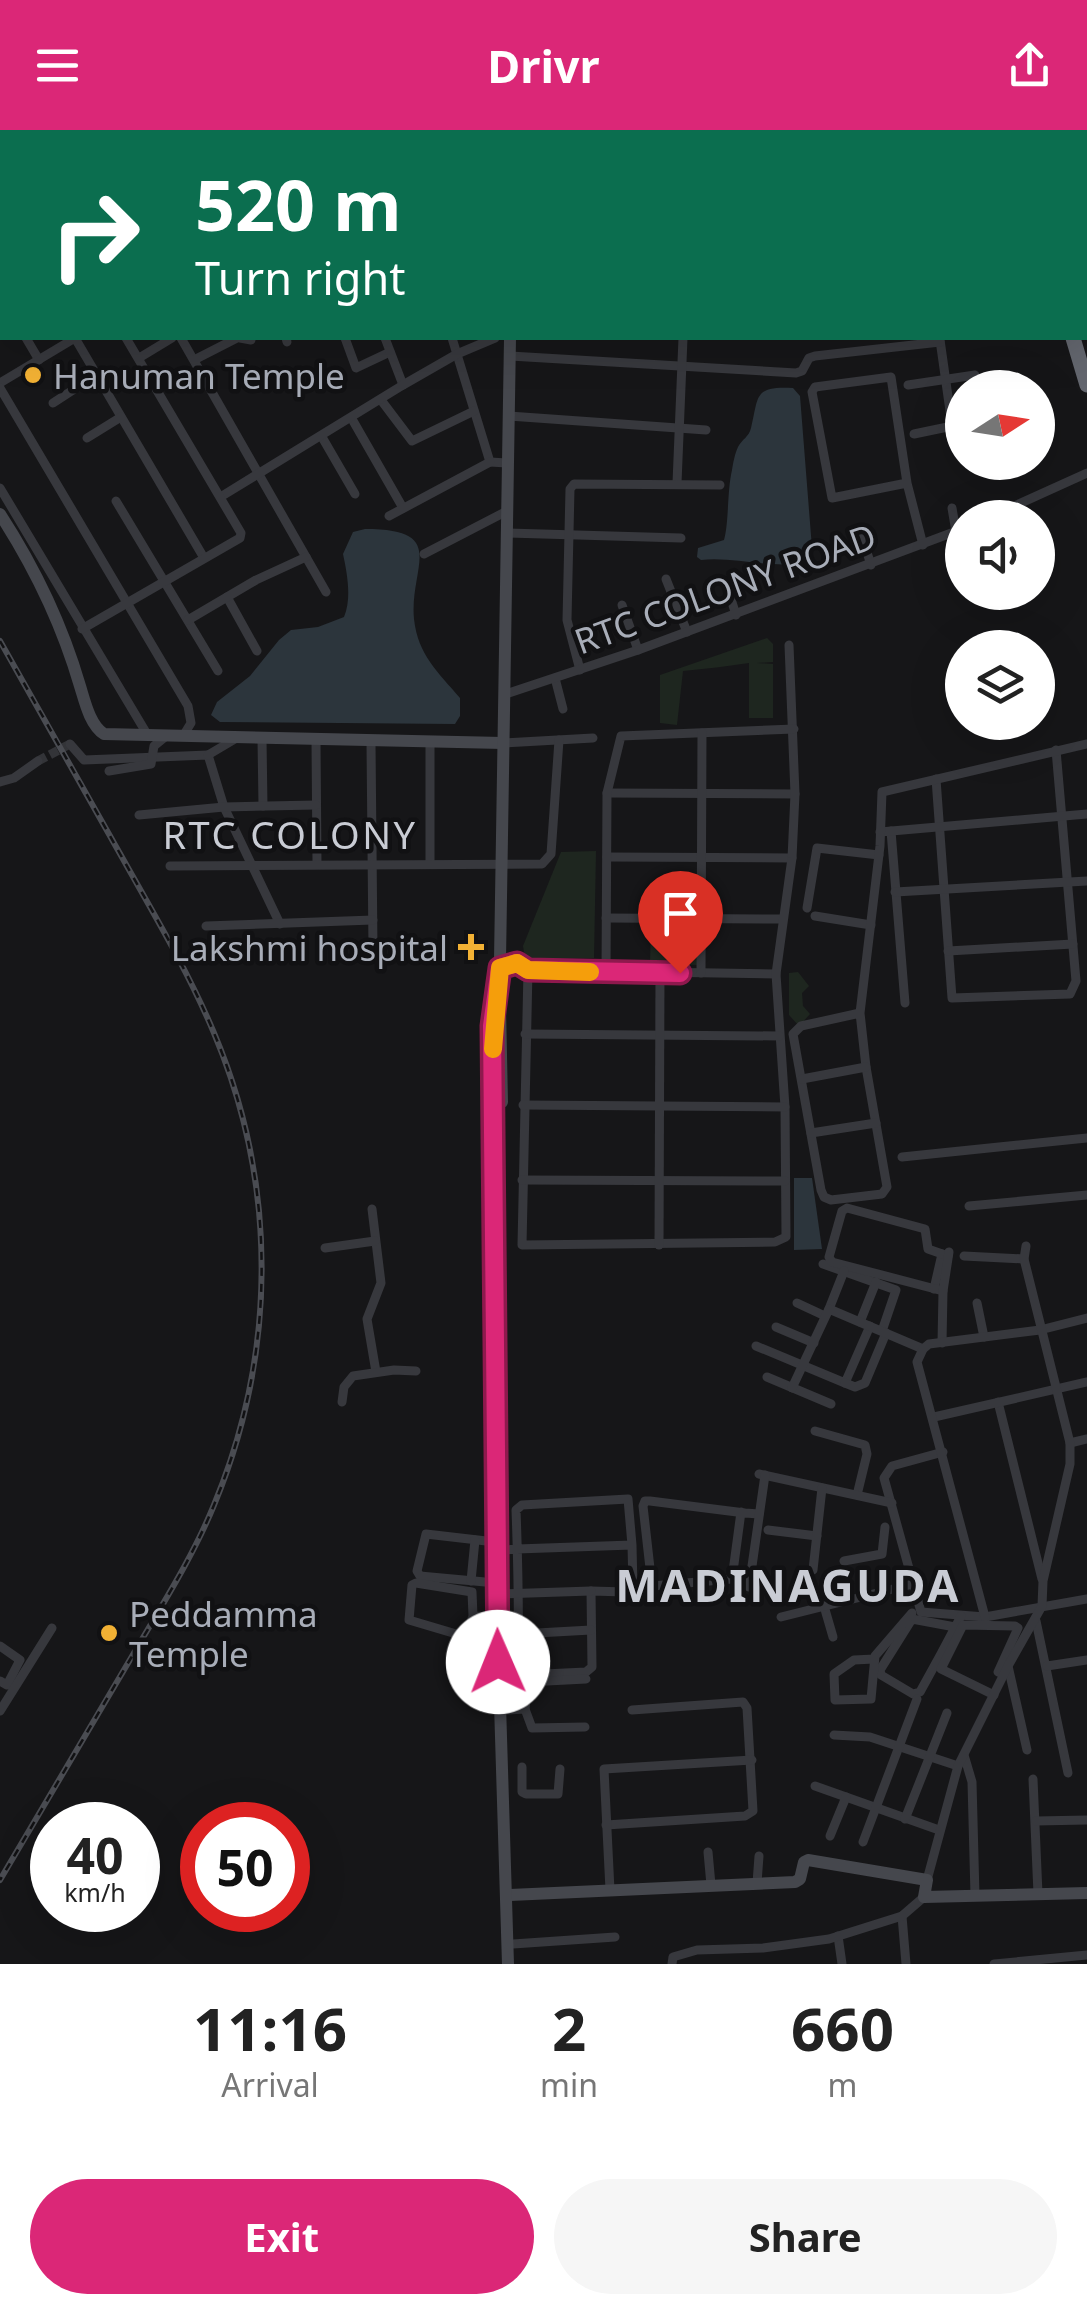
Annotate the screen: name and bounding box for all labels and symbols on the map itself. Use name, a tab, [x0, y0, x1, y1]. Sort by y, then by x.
place label: Hanuman Temple	[53, 352, 345, 399]
marker: Hanuman Temple	[22, 364, 44, 386]
north arrow	[945, 370, 1055, 480]
street label: RTC COLONY ROAD	[568, 512, 882, 664]
district label: RTC COLONY	[162, 808, 418, 860]
pin	[638, 871, 723, 974]
place label: Lakshmi hospital	[171, 924, 448, 971]
marker: Lakshmi hospital	[458, 934, 484, 960]
district label: MADINAGUDA	[615, 1554, 961, 1615]
place label: Peddamma Temple	[129, 1590, 318, 1677]
position arrow	[446, 1610, 550, 1714]
marker: Peddamma Temple	[98, 1622, 120, 1644]
speed limit sign: 50	[180, 1802, 310, 1932]

